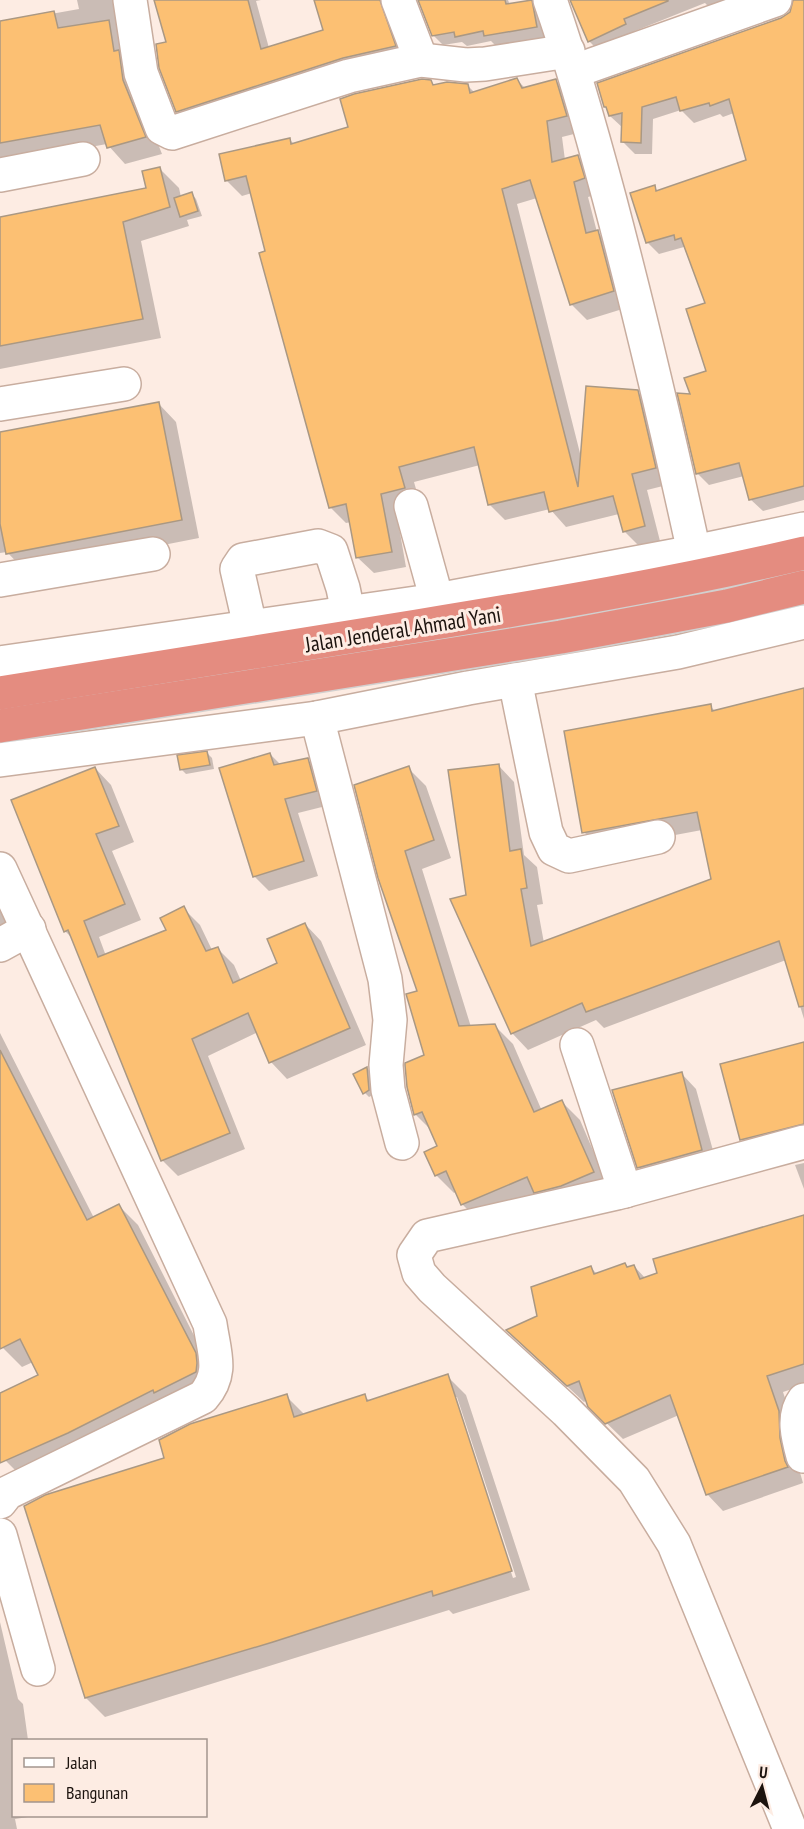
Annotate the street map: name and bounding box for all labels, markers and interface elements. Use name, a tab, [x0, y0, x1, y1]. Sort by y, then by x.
street label: Jalan Jenderal Ahmad Yani	[302, 600, 503, 658]
legend	[12, 1739, 207, 1817]
text: Jalan	[65, 1751, 97, 1774]
north arrow	[732, 1757, 792, 1817]
text: U	[758, 1762, 769, 1782]
text: Bangunan	[66, 1781, 128, 1804]

